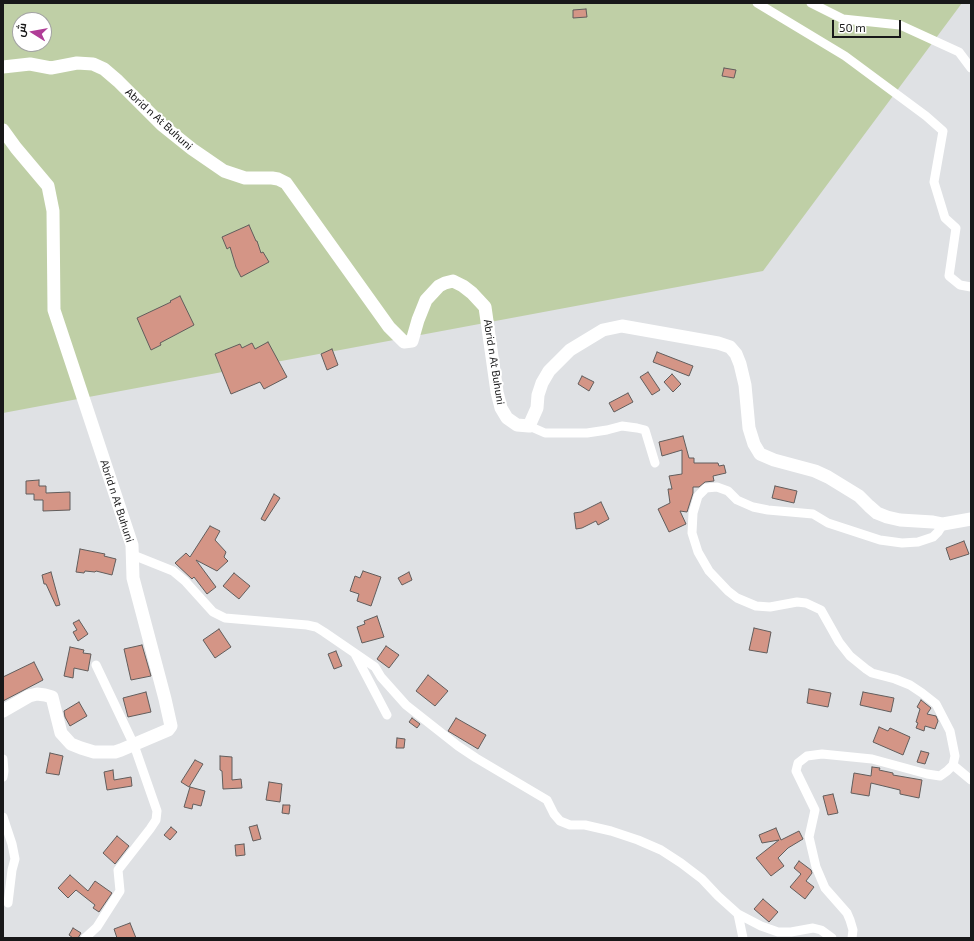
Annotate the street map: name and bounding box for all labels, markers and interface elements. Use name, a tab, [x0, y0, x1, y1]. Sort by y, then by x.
north arrow	[12, 12, 52, 52]
scale bar	[834, 12, 903, 38]
text: 50 m	[839, 20, 866, 34]
text: ش	[13, 22, 28, 38]
street label: Abrid n At Buhuni	[123, 85, 195, 153]
street label: Abrid n At Buhuni	[481, 318, 507, 406]
street label: Abrid n At Buhuni	[97, 458, 137, 544]

